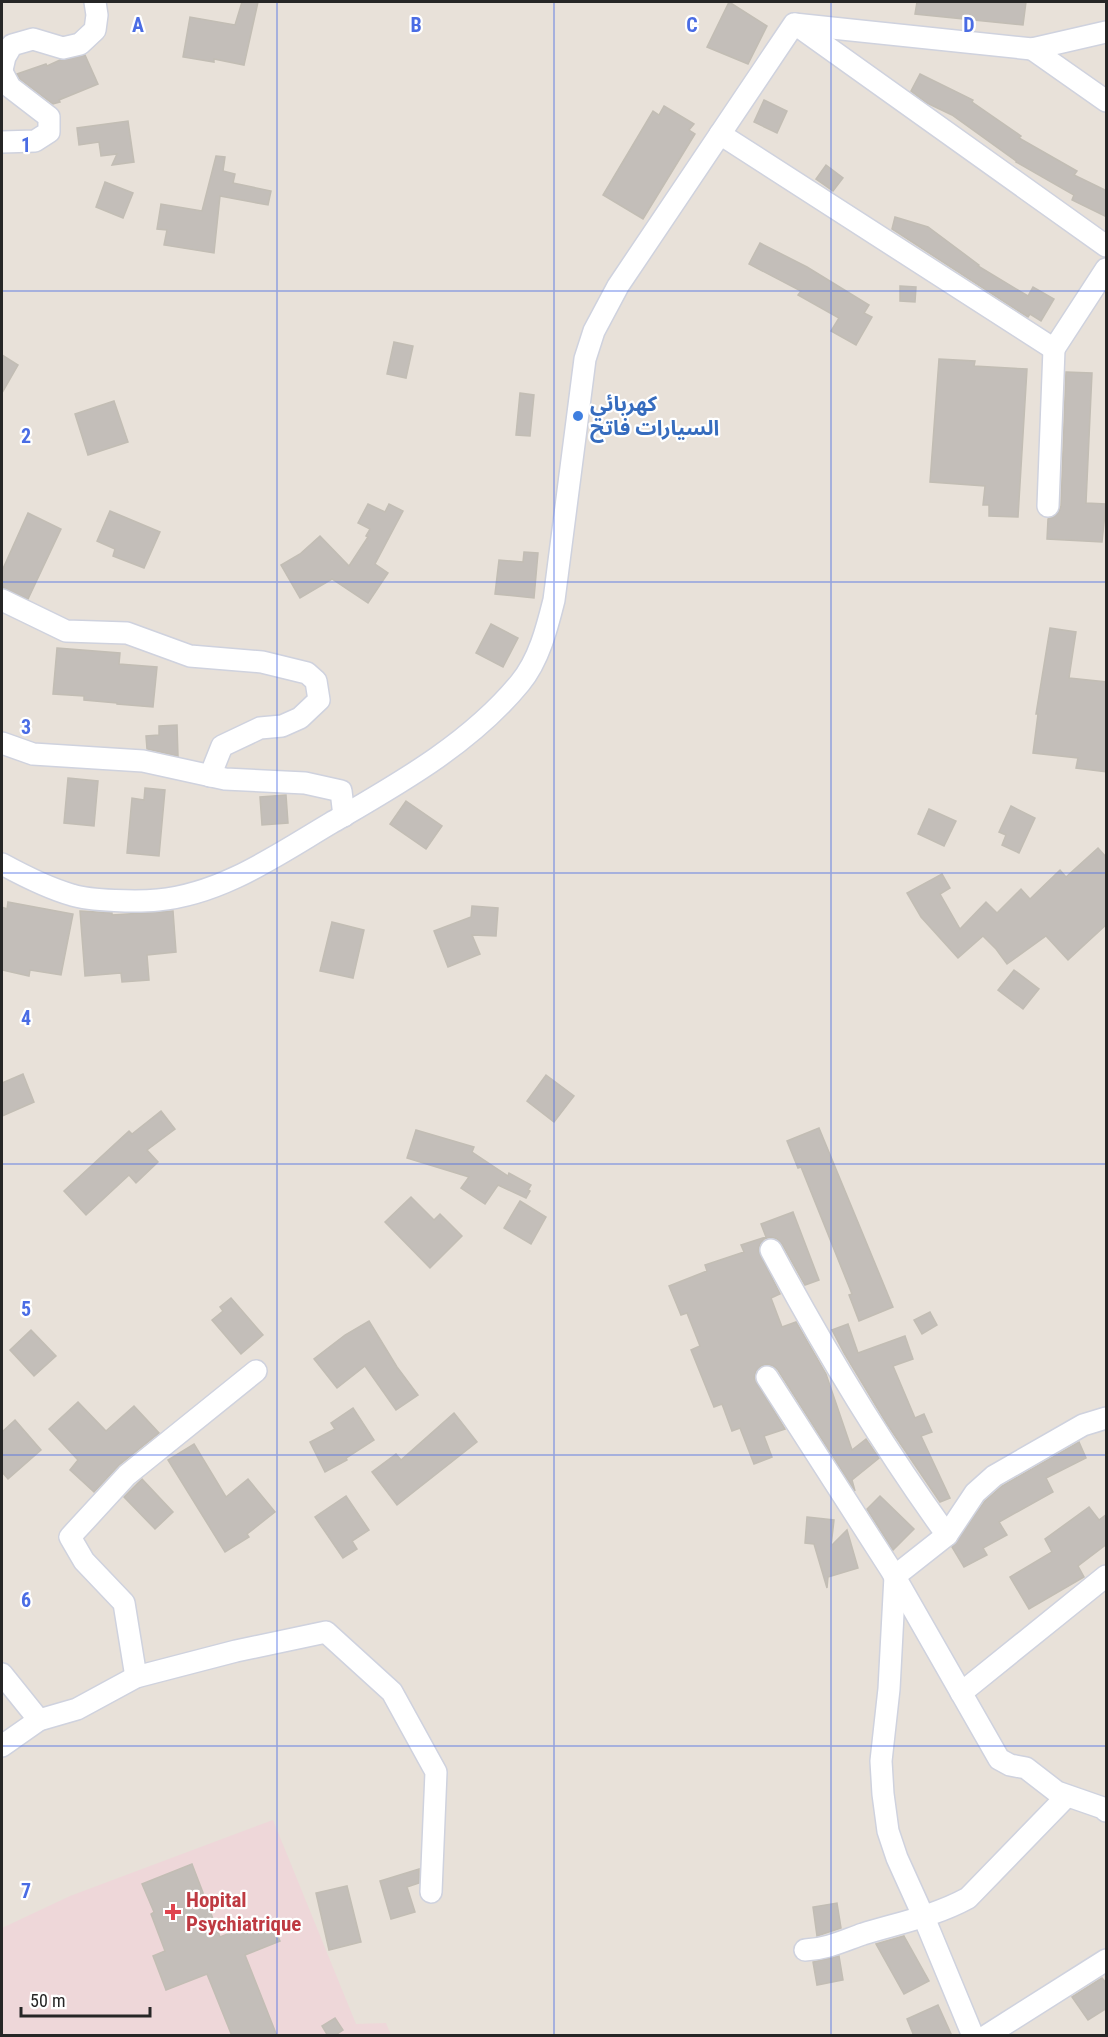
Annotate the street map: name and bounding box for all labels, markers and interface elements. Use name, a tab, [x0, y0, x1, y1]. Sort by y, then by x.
text: A	[132, 13, 144, 37]
text: B	[410, 13, 422, 37]
text: C	[686, 13, 698, 37]
text: D	[963, 13, 975, 37]
text: 1	[21, 133, 31, 157]
place label: كهربائي السيارات فاتح	[590, 392, 719, 443]
marker: كهربائي السيارات فاتح	[571, 409, 585, 423]
text: 2	[21, 424, 31, 448]
text: 3	[21, 715, 31, 739]
text: 4	[21, 1006, 31, 1030]
text: 5	[21, 1297, 31, 1321]
text: 6	[21, 1588, 31, 1612]
text: 7	[21, 1879, 31, 1903]
place label: Hopital Psychiatrique	[186, 1888, 301, 1936]
marker: Hopital Psychiatrique	[164, 1903, 182, 1921]
scale bar	[21, 1980, 150, 2018]
text: 50 m	[30, 1990, 65, 2011]

